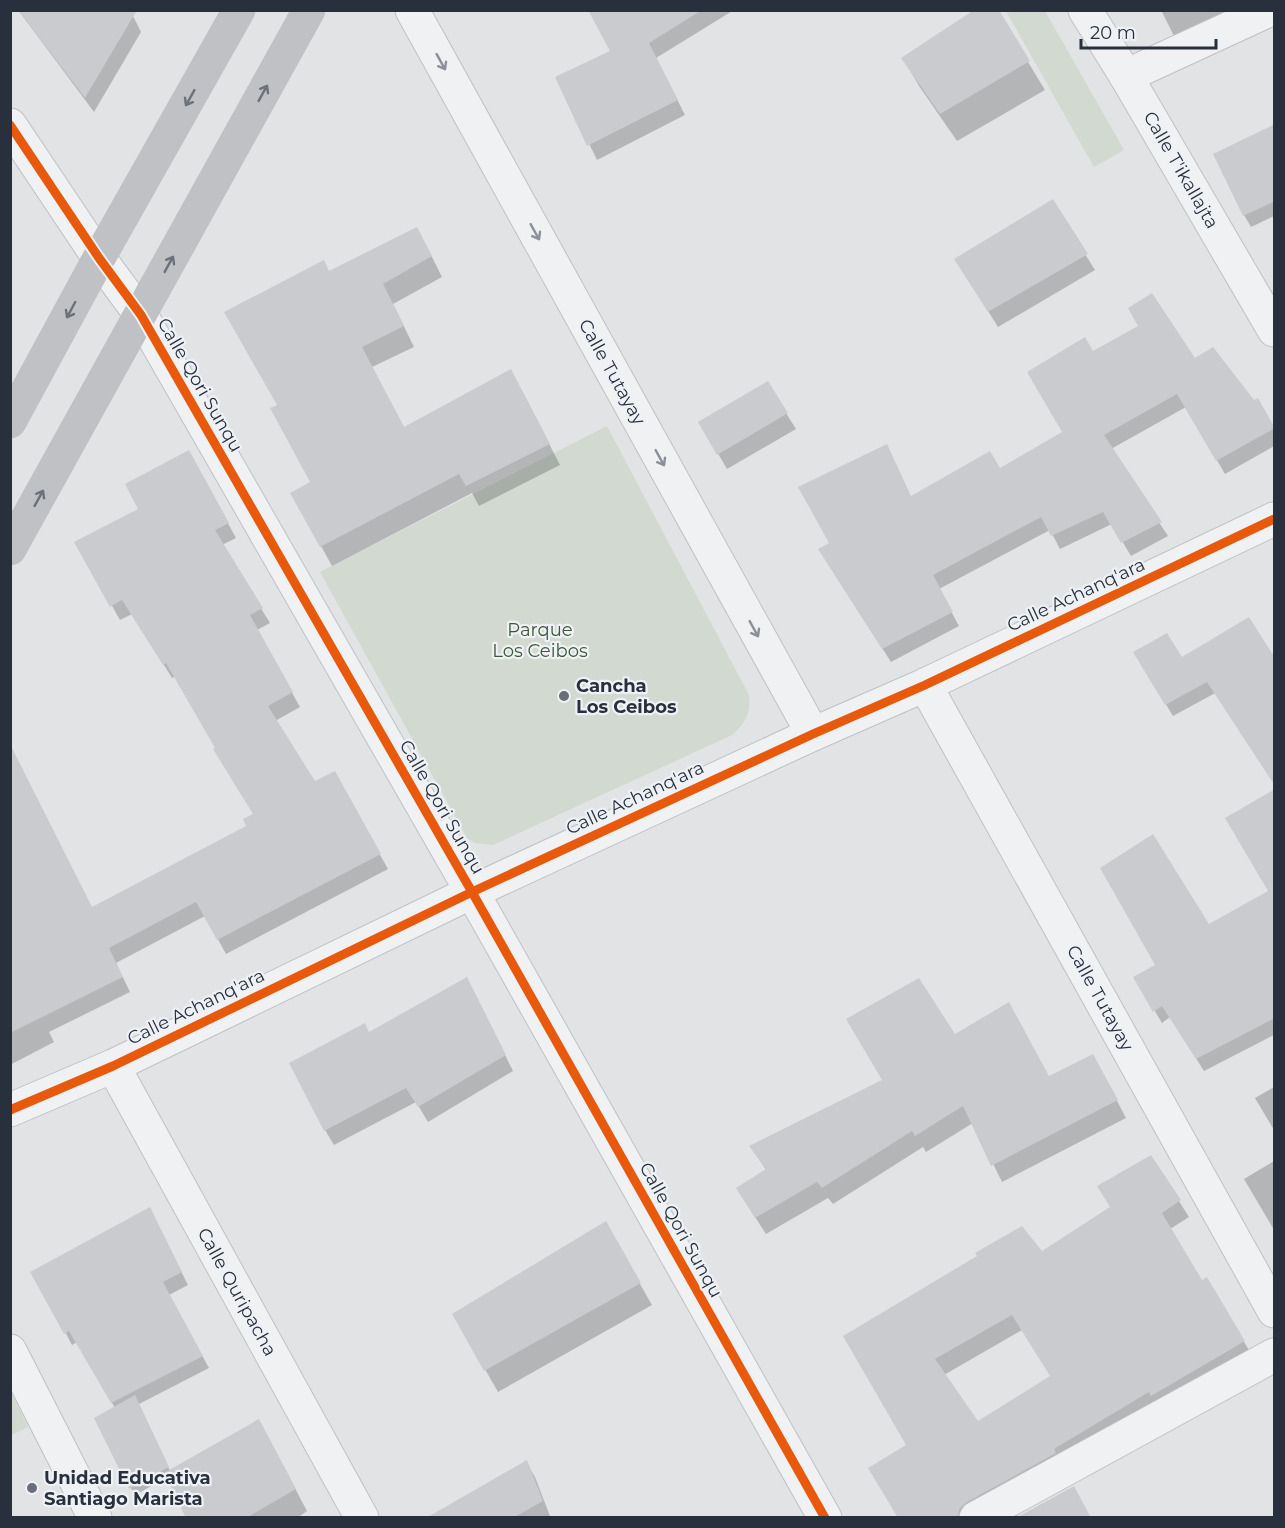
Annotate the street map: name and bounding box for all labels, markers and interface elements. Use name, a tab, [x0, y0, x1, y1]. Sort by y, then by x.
scale bar	[1081, 12, 1216, 50]
text: 20 m	[1090, 22, 1136, 44]
one-way arrow	[435, 53, 447, 70]
one-way arrow	[257, 85, 269, 102]
one-way arrow	[183, 89, 195, 106]
street label: Calle T'ikallajta	[1139, 108, 1223, 232]
one-way arrow	[529, 223, 541, 240]
one-way arrow	[164, 255, 175, 273]
one-way arrow	[65, 300, 76, 318]
street label: Calle Qori Sunqu	[153, 314, 247, 456]
street label: Calle Tutayay	[574, 315, 650, 429]
one-way arrow	[654, 449, 666, 466]
one-way arrow	[34, 489, 45, 507]
street label: Calle Achanq'ara	[1003, 553, 1149, 637]
park label: Parque Los Ceibos	[492, 619, 588, 662]
one-way arrow	[749, 620, 761, 637]
place label: Cancha Los Ceibos	[576, 675, 677, 718]
marker: Cancha Los Ceibos	[557, 689, 571, 703]
street label: Calle Qori Sunqu	[395, 736, 489, 878]
street label: Calle Achanq'ara	[562, 756, 708, 840]
street label: Calle Tutayay	[1062, 941, 1138, 1055]
street label: Calle Achanq'ara	[124, 964, 268, 1050]
street label: Calle Qori Sunqu	[635, 1159, 727, 1301]
street label: Calle Quripacha	[193, 1224, 281, 1360]
place label: Unidad Educativa Santiago Marista	[44, 1467, 211, 1510]
marker: Unidad Educativa Santiago Marista	[25, 1481, 39, 1495]

